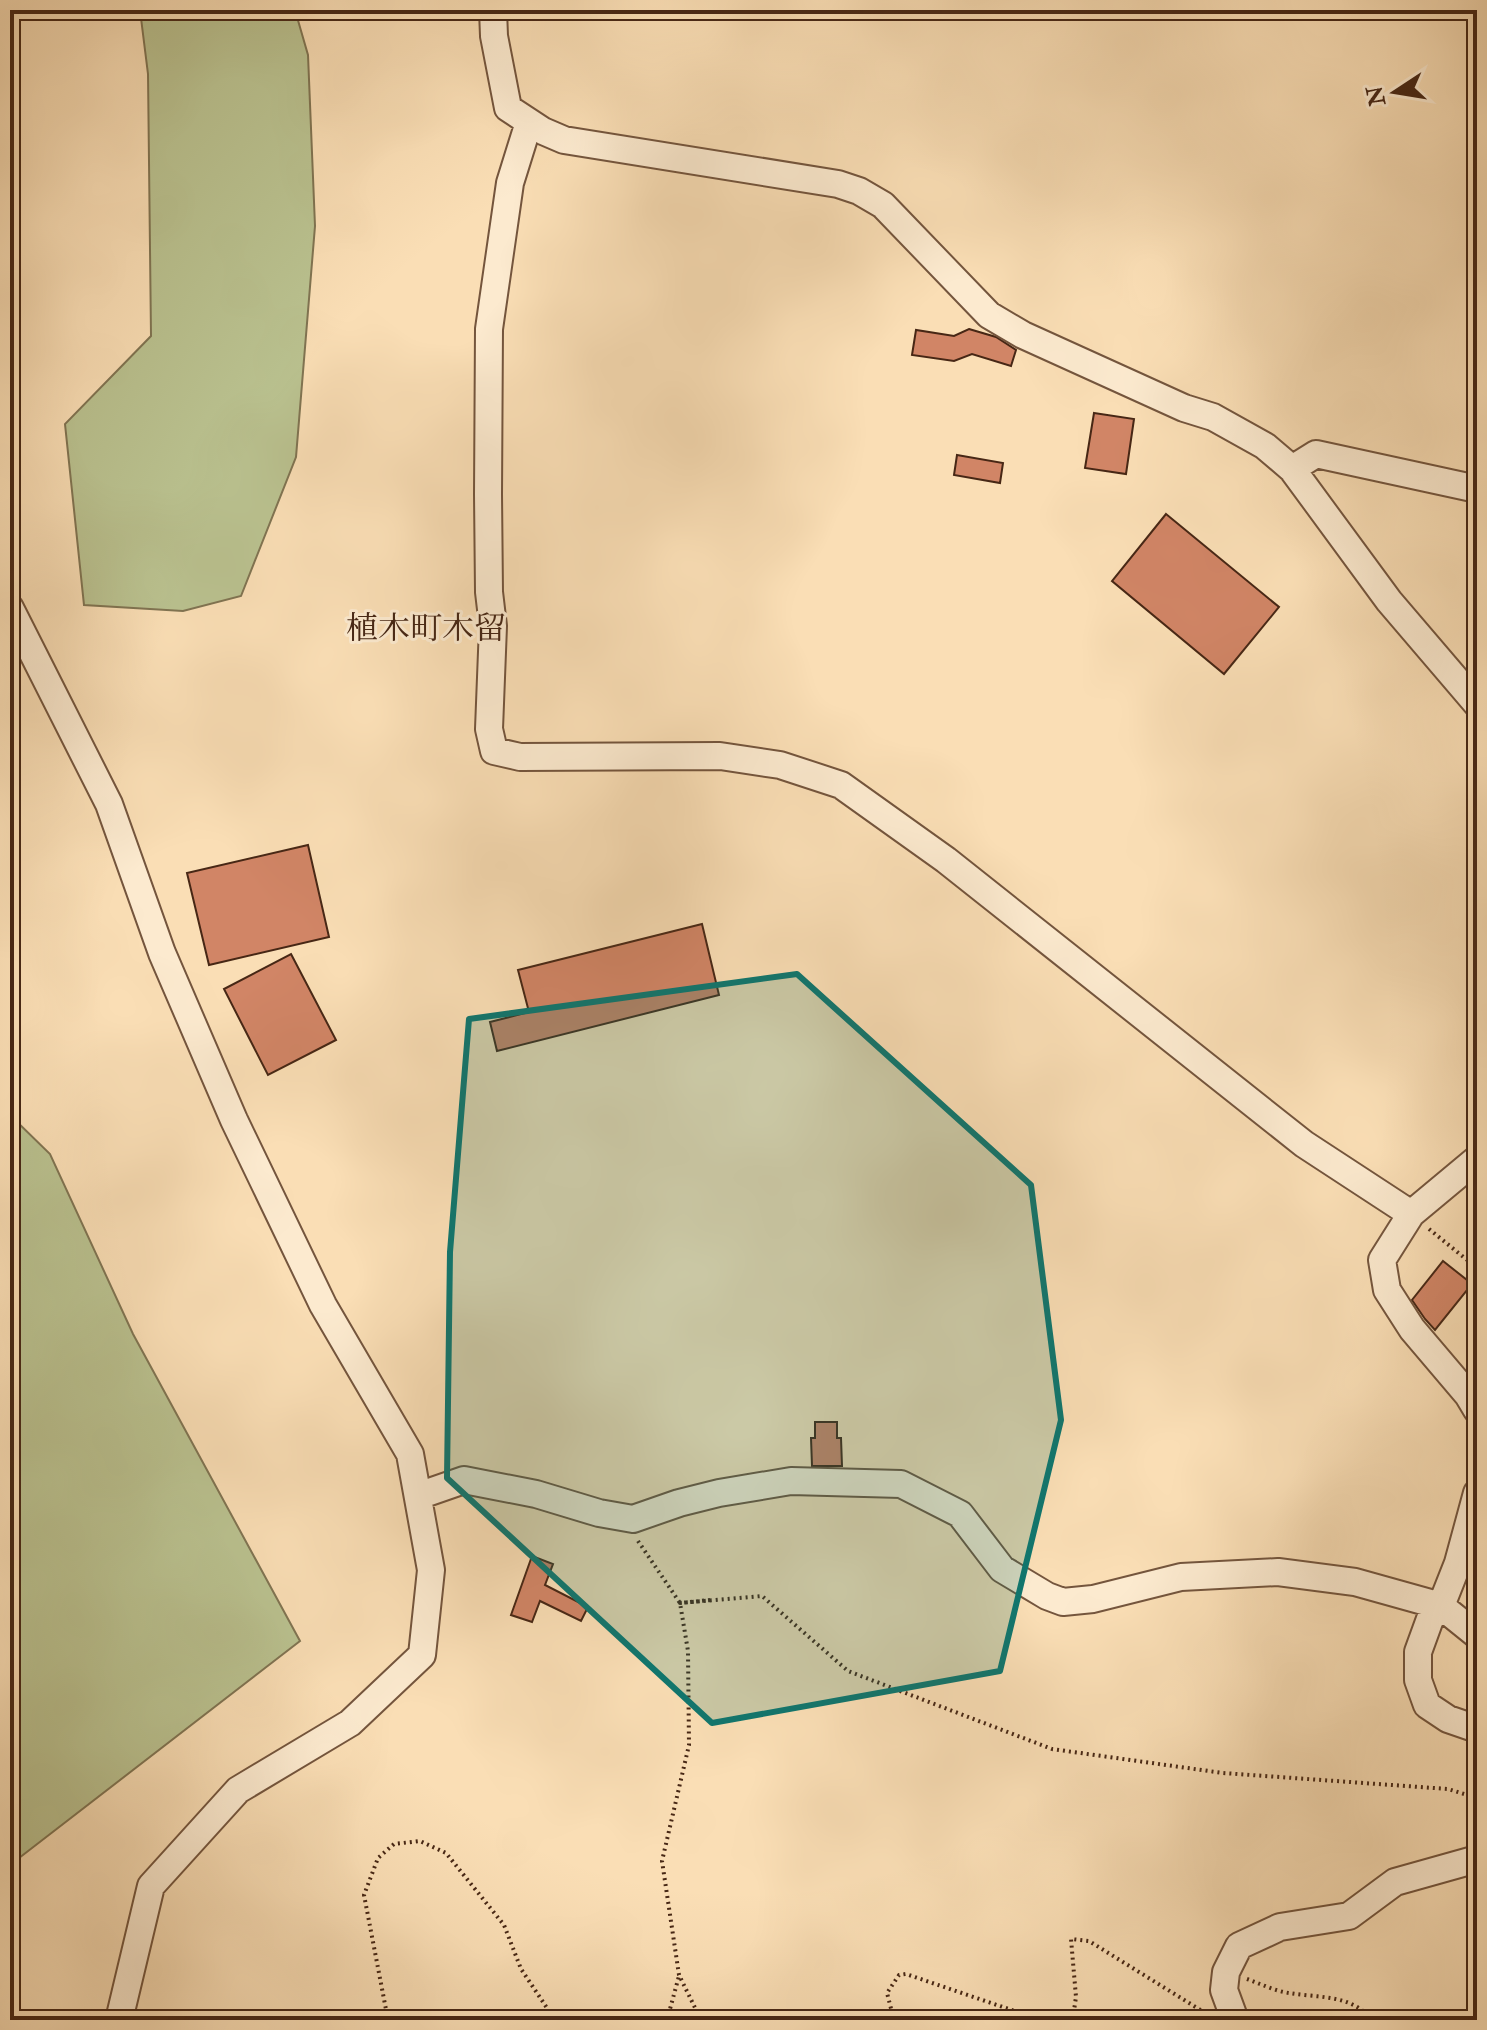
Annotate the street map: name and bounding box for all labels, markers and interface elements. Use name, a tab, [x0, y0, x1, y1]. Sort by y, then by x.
north arrow	[1355, 52, 1435, 132]
text: N	[1361, 83, 1392, 109]
district label: 植木町木留	[346, 609, 506, 649]

